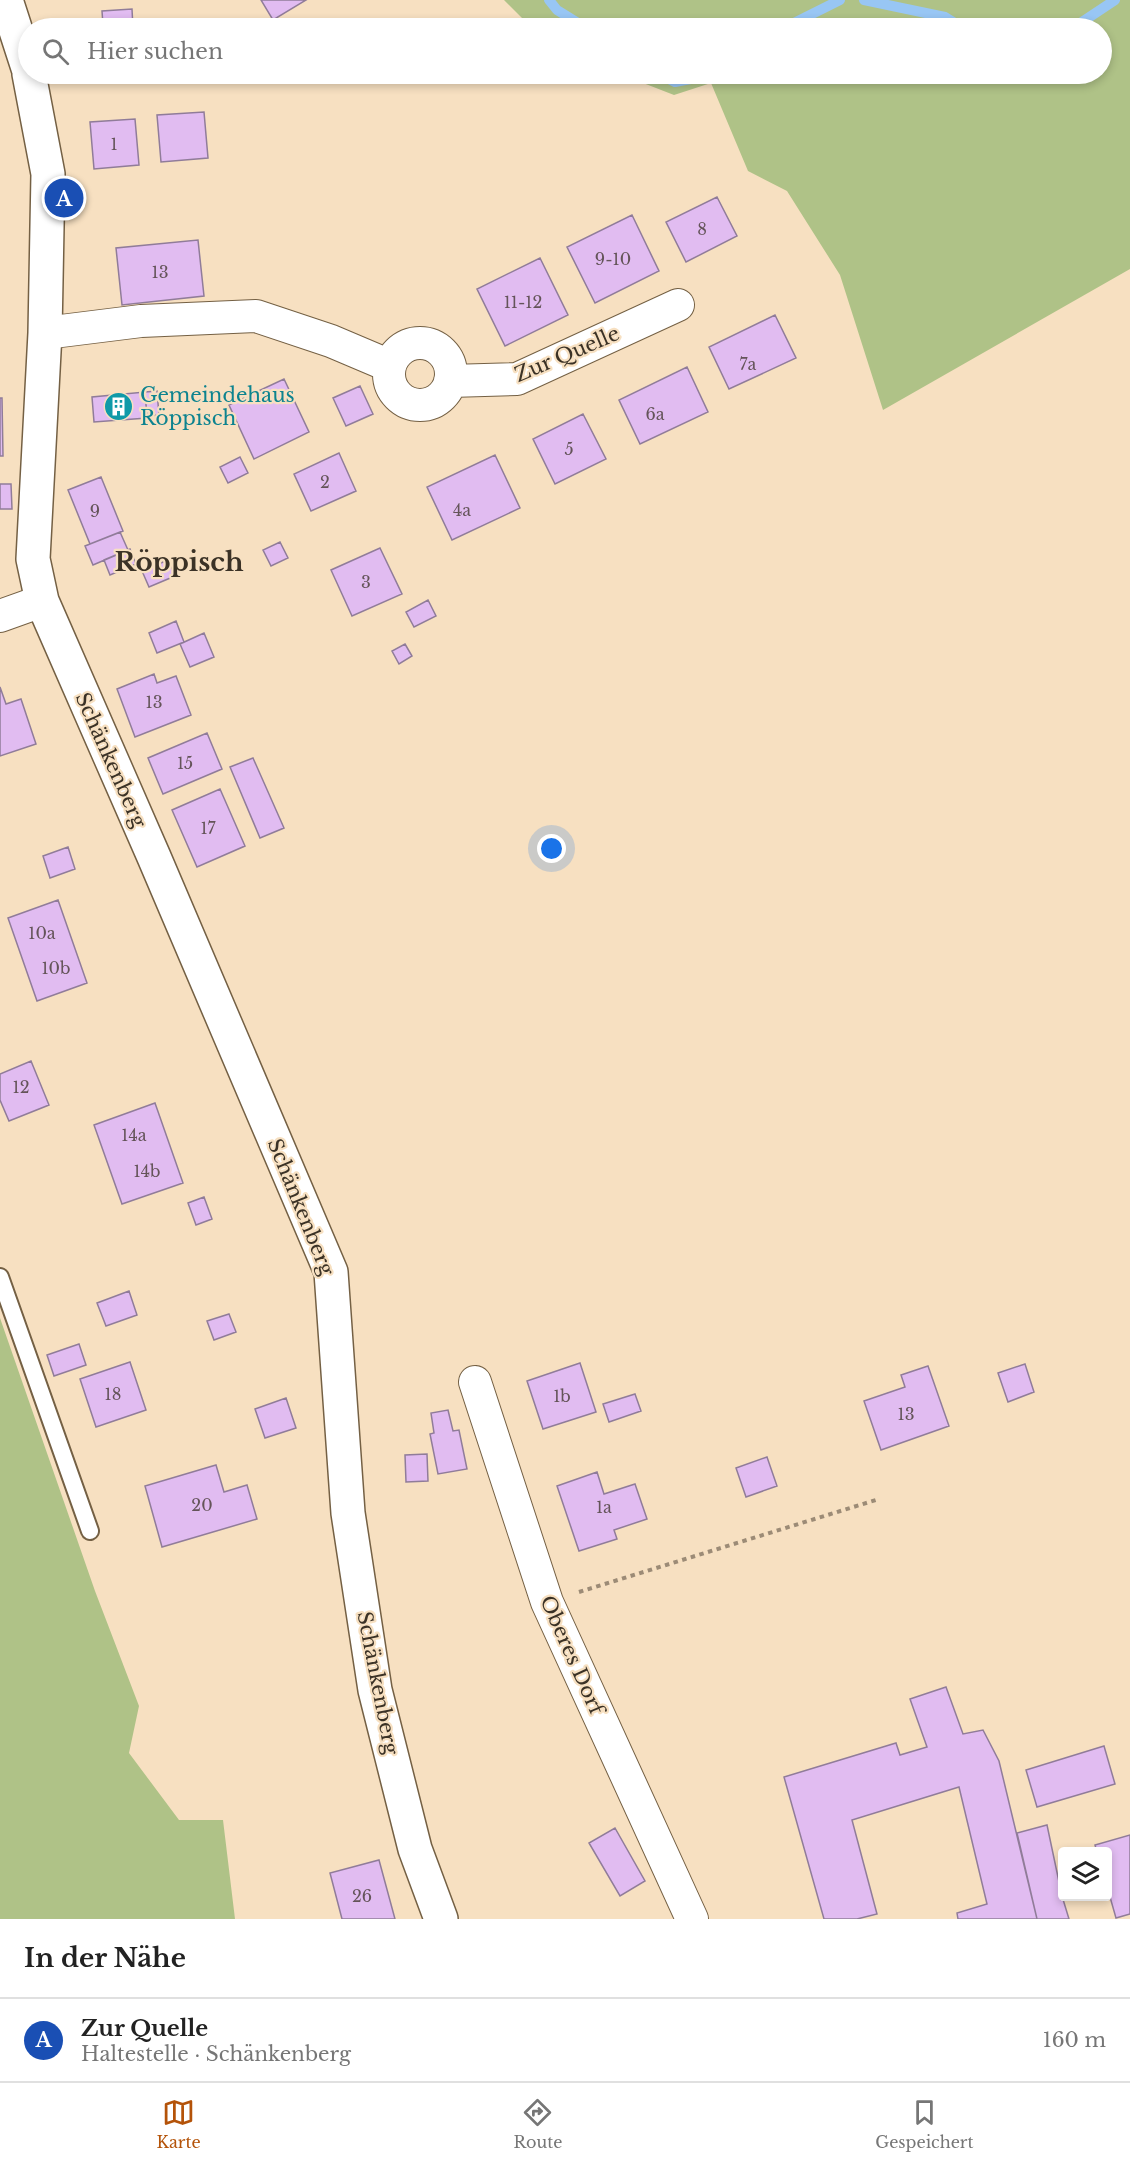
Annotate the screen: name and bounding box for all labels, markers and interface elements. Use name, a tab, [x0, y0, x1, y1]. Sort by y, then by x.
search box	[18, 18, 1112, 84]
icon: search	[39, 35, 72, 68]
text: Hier suchen	[87, 38, 223, 65]
house number: 1	[110, 134, 118, 154]
pin: A	[44, 176, 84, 220]
house number: 8	[697, 219, 707, 239]
house number: 9-10	[595, 249, 631, 269]
house number: 13	[152, 262, 169, 282]
house number: 11-12	[504, 292, 542, 312]
street label: Zur Quelle	[511, 321, 623, 387]
house number: 7a	[740, 354, 757, 374]
place label: Gemeindehaus Röppisch	[140, 383, 295, 430]
building icon: Gemeindehaus Röppisch	[103, 391, 135, 423]
house number: 6a	[645, 404, 665, 424]
house number: 5	[564, 439, 574, 459]
house number: 2	[320, 472, 330, 492]
house number: 4a	[453, 500, 471, 520]
house number: 9	[90, 501, 100, 521]
district label: Röppisch	[114, 546, 244, 578]
house number: 3	[361, 572, 371, 592]
street label: Schänkenberg	[71, 689, 152, 832]
house number: 13	[146, 692, 163, 712]
house number: 15	[177, 753, 193, 773]
house number: 17	[200, 818, 217, 838]
your location	[537, 834, 566, 863]
house number: 10a	[28, 923, 56, 943]
house number: 10b	[41, 958, 71, 978]
house number: 12	[13, 1077, 30, 1097]
house number: 14a	[121, 1125, 147, 1145]
street label: Schänkenberg	[263, 1135, 340, 1280]
house number: 14b	[134, 1161, 160, 1181]
house number: 18	[105, 1384, 121, 1404]
house number: 1b	[553, 1386, 571, 1406]
house number: 13	[898, 1404, 915, 1424]
house number: 20	[191, 1495, 213, 1515]
house number: 1a	[596, 1497, 612, 1517]
street label: Oberes Dorf	[535, 1592, 610, 1721]
street label: Schänkenberg	[352, 1609, 404, 1758]
map controls	[1058, 1847, 1112, 1901]
button: layers	[1058, 1847, 1112, 1901]
house number: 26	[352, 1886, 372, 1906]
text: In der Nähe	[24, 1942, 186, 1974]
text: Zur Quelle	[81, 2015, 208, 2042]
text: A	[35, 2028, 52, 2052]
text: 160 m	[1043, 2028, 1106, 2052]
text: Haltestelle · Schänkenberg	[81, 2042, 351, 2066]
tab: Karte	[156, 2096, 201, 2152]
tab: Route	[514, 2096, 562, 2152]
tab: Gespeichert	[875, 2096, 974, 2152]

